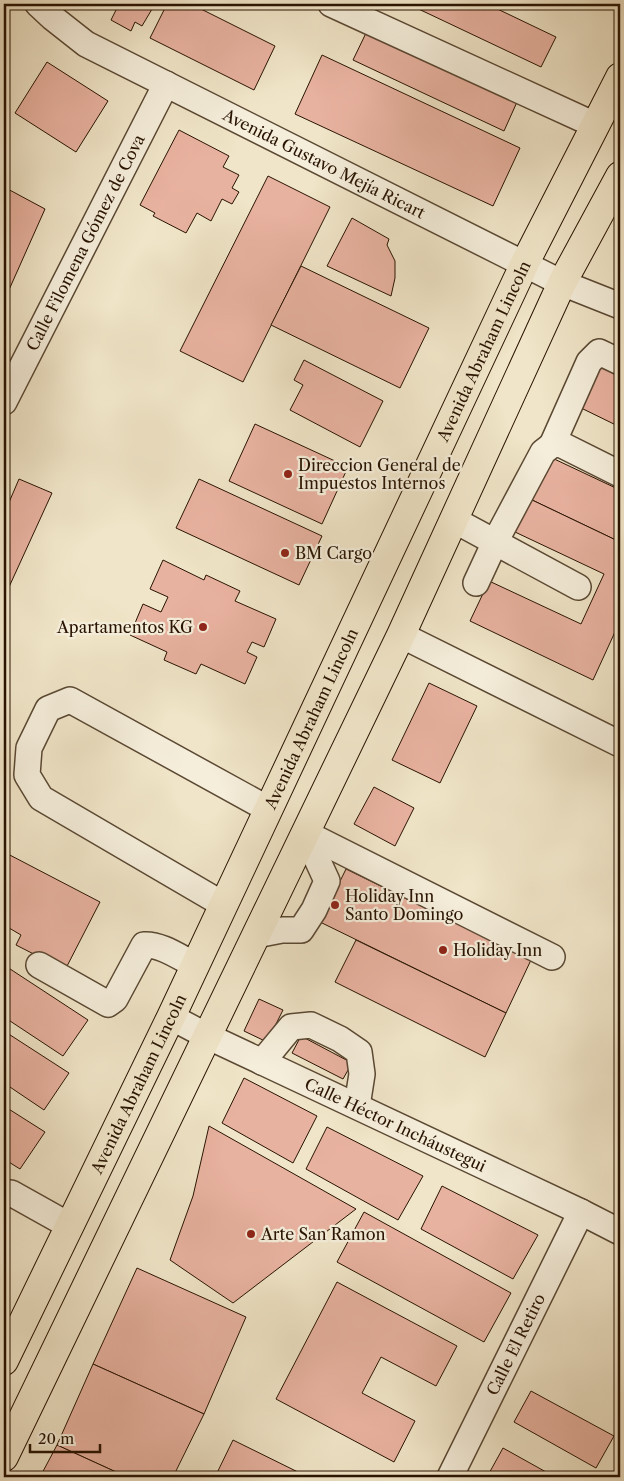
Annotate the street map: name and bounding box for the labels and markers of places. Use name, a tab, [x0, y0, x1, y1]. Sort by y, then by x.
place label: Direccion General de Impuestos Internos	[298, 455, 461, 493]
marker: Direccion General de Impuestos Internos	[282, 468, 294, 480]
place label: BM Cargo	[295, 543, 372, 563]
marker: BM Cargo	[279, 547, 291, 559]
place label: Apartamentos KG	[56, 617, 193, 637]
marker: Apartamentos KG	[197, 621, 209, 633]
place label: Holiday Inn Santo Domingo	[345, 886, 464, 924]
marker: Holiday Inn Santo Domingo	[329, 899, 341, 911]
place label: Holiday Inn	[453, 940, 542, 960]
marker: Holiday Inn	[437, 944, 449, 956]
place label: Arte San Ramon	[260, 1224, 386, 1244]
marker: Arte San Ramon	[245, 1228, 257, 1240]

